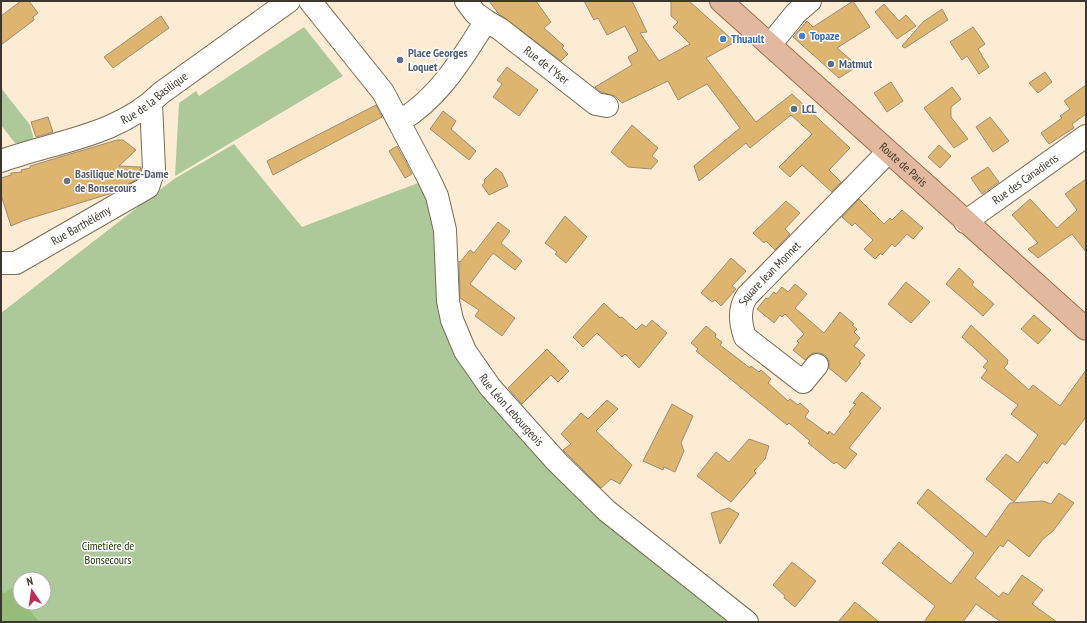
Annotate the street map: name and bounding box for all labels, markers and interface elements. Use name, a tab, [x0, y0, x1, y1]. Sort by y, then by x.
place label: Topaze	[810, 28, 840, 43]
place label: Thuault	[731, 31, 765, 46]
marker: Topaze	[797, 31, 807, 41]
marker: Thuault	[718, 34, 728, 44]
street label: Rue de l'Yser	[521, 42, 573, 88]
place label: Place Georges Loquet	[408, 45, 468, 74]
marker: Place Georges Loquet	[395, 55, 405, 65]
place label: Matmut	[839, 56, 873, 71]
marker: Matmut	[826, 59, 836, 69]
street label: Rue de la Basilique	[118, 68, 190, 127]
place label: LCL	[802, 101, 817, 116]
marker: LCL	[789, 104, 799, 114]
street label: Route de Paris	[877, 139, 931, 190]
street label: Rue des Canadiens	[989, 150, 1061, 207]
place label: Basilique Notre-Dame de Bonsecours	[75, 166, 169, 195]
marker: Basilique Notre-Dame de Bonsecours	[62, 176, 72, 186]
street label: Rue Barthélémy	[48, 202, 114, 248]
street label: Square Jean Monnet	[735, 237, 804, 308]
street label: Rue Léon Lebourgeois	[476, 371, 547, 449]
park label: Cimetière de Bonsecours	[82, 538, 134, 567]
north arrow	[12, 571, 52, 611]
text: N	[25, 574, 34, 589]

